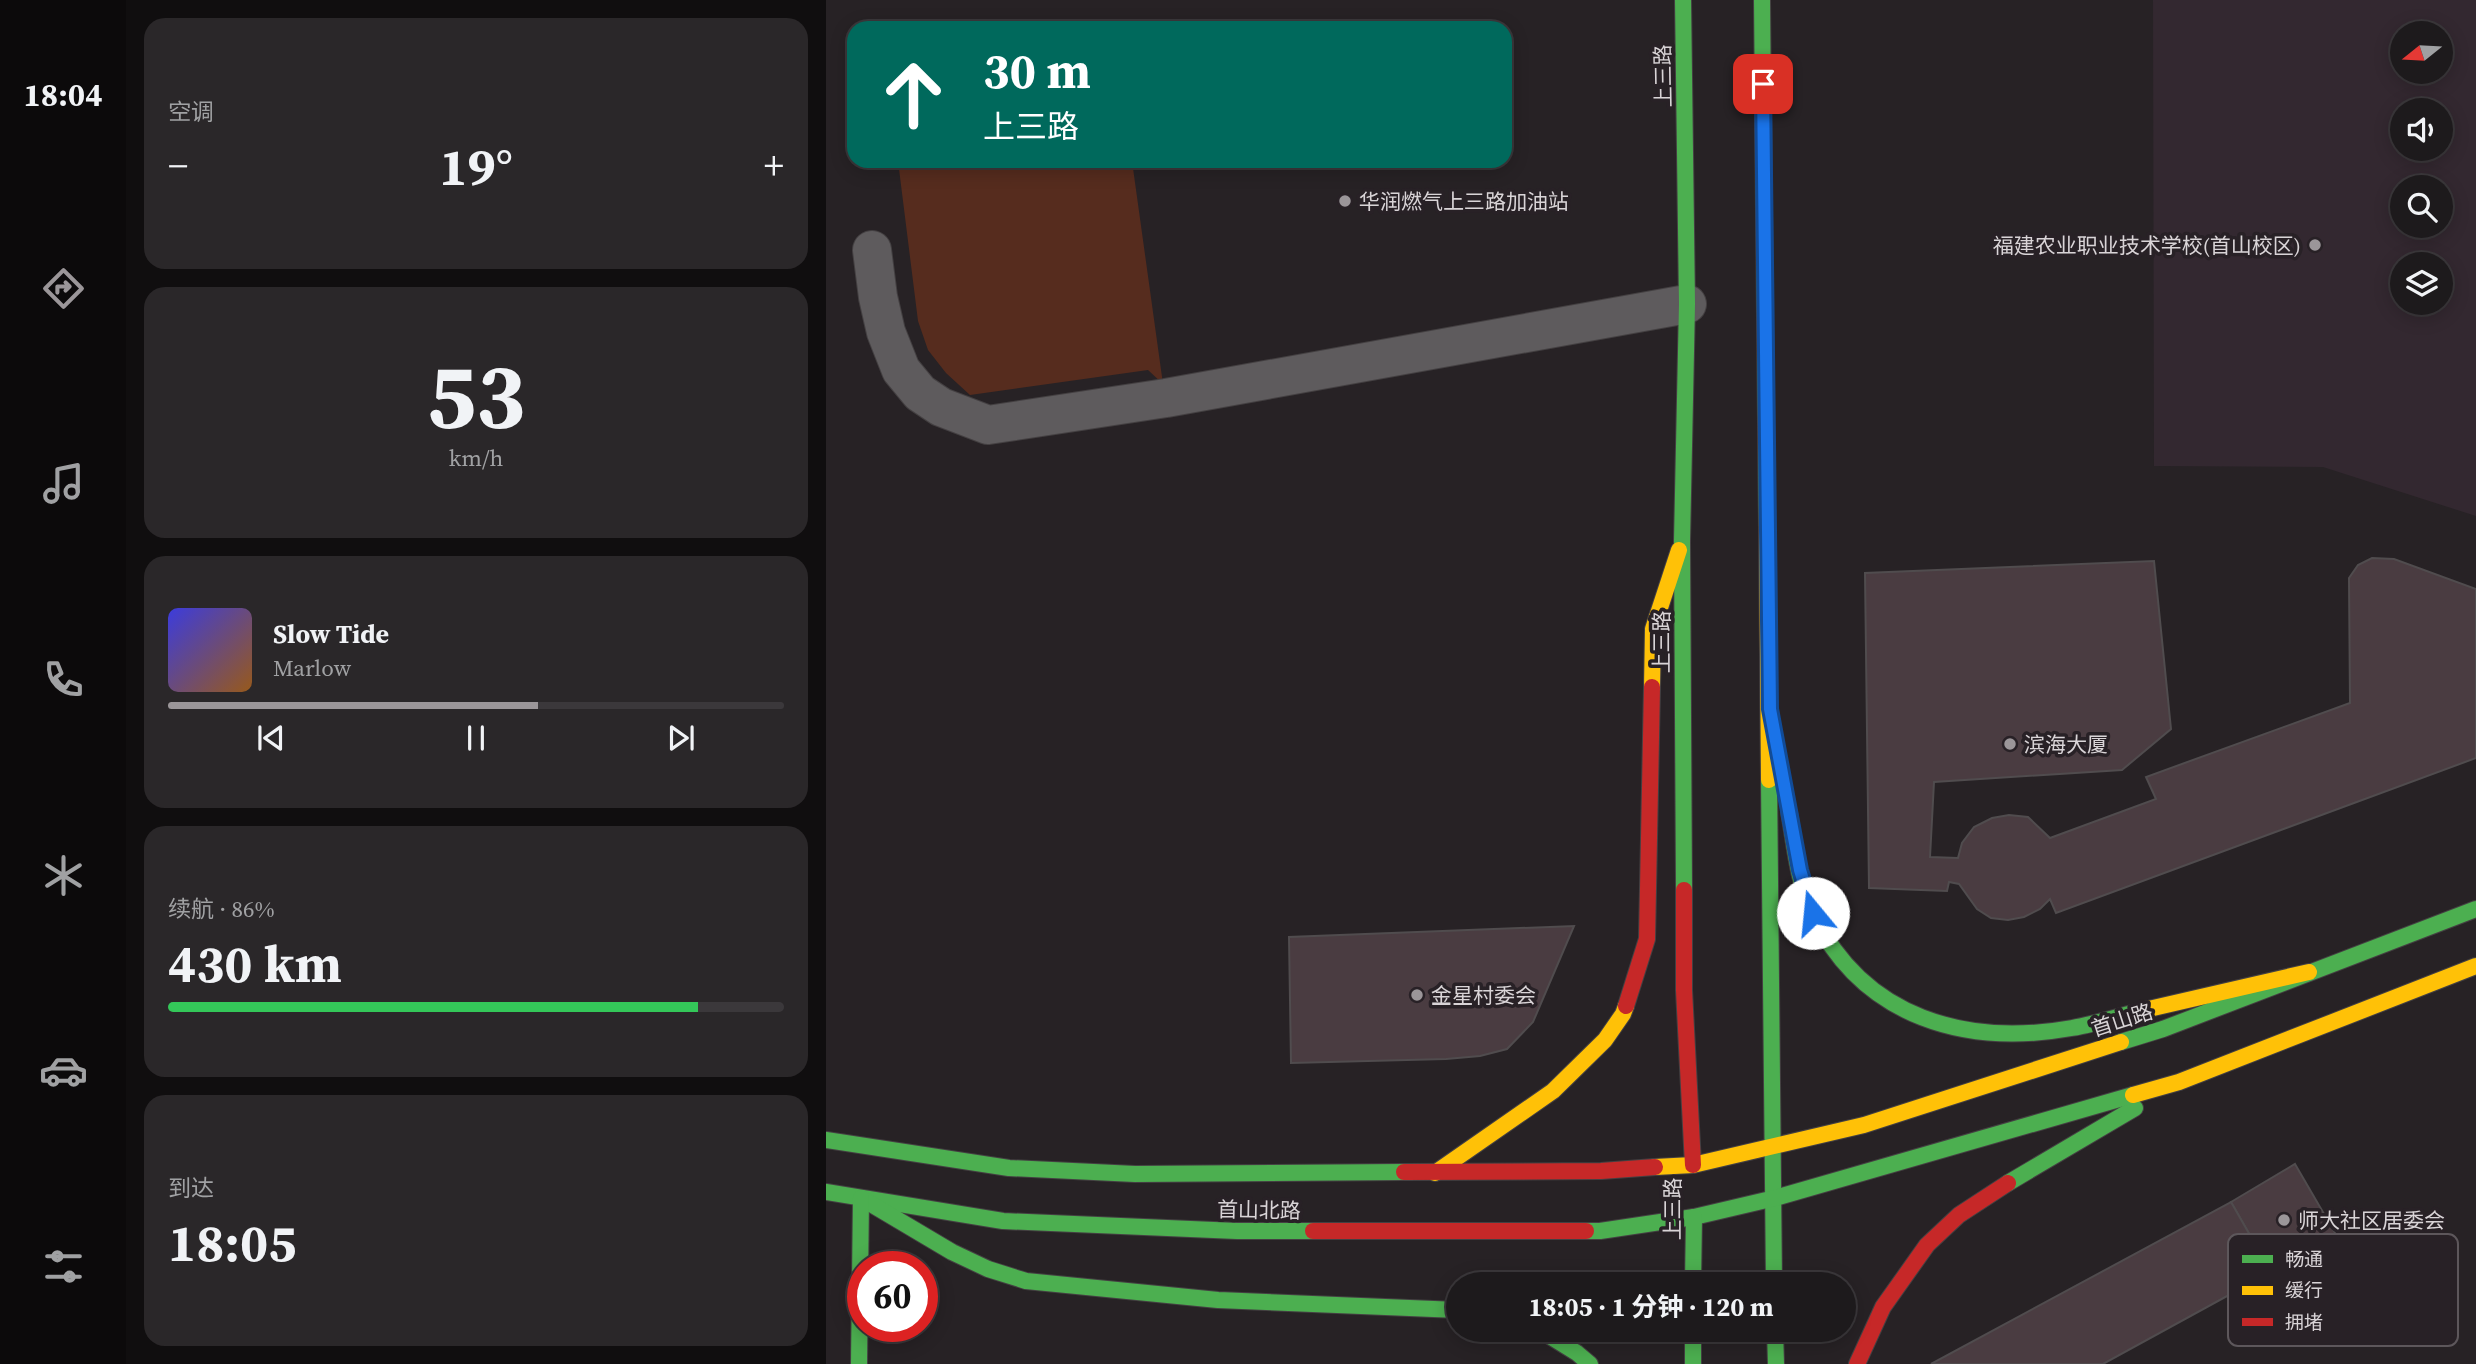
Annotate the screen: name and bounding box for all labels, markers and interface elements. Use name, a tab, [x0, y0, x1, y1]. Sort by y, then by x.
north arrow	[2390, 21, 2454, 84]
map controls	[2390, 21, 2453, 315]
text: 30 m	[983, 37, 1091, 104]
street label: 上三路	[1648, 44, 1678, 108]
icon: ahead	[868, 49, 959, 140]
pin	[1733, 54, 1793, 114]
icon: arrive	[1744, 65, 1782, 103]
text: 18:04	[24, 73, 102, 117]
text: 空调	[168, 96, 214, 128]
button: sound	[2390, 98, 2453, 161]
text: 上三路	[983, 105, 1079, 149]
text: 19°	[439, 131, 513, 202]
text: −	[168, 140, 188, 192]
text: +	[764, 140, 784, 192]
button: search	[2390, 175, 2453, 238]
place label: 华润燃气上三路加油站	[1359, 187, 1569, 216]
marker: 华润燃气上三路加油站	[1337, 193, 1353, 209]
place label: 福建农业职业技术学校(首山校区)	[1993, 231, 2301, 260]
marker: 福建农业职业技术学校(首山校区)	[2307, 237, 2323, 253]
button: layers	[2390, 252, 2453, 315]
icon: directions	[39, 264, 88, 313]
text: 53	[427, 334, 525, 458]
text: km/h	[449, 442, 503, 474]
icon: music	[39, 459, 88, 508]
street label: 上三路	[1647, 611, 1676, 674]
text: Slow Tide	[273, 616, 389, 652]
text: Marlow	[273, 652, 351, 684]
icon: phone	[39, 655, 88, 704]
icon: previous	[252, 719, 290, 757]
icon: pause	[457, 719, 495, 757]
icon: next	[662, 719, 700, 757]
place label: 滨海大厦	[2024, 730, 2108, 759]
marker: 滨海大厦	[2002, 736, 2018, 752]
icon: climate	[39, 851, 88, 900]
position arrow	[1776, 876, 1850, 950]
text: 续航 · 86%	[168, 893, 275, 925]
text: 430 km	[168, 928, 342, 999]
place label: 金星村委会	[1431, 981, 1536, 1010]
marker: 金星村委会	[1409, 987, 1425, 1003]
street label: 首山路	[2088, 996, 2156, 1044]
icon: car	[39, 1046, 88, 1095]
text: 到达	[168, 1172, 214, 1204]
street label: 上三路	[1658, 1178, 1687, 1241]
street label: 首山北路	[1217, 1195, 1301, 1225]
place label: 师大社区居委会	[2298, 1206, 2445, 1235]
text: 18:05	[168, 1207, 296, 1278]
marker: 师大社区居委会	[2276, 1212, 2292, 1228]
legend	[2228, 1234, 2458, 1346]
icon: filters	[39, 1242, 88, 1291]
text: 畅通	[2285, 1246, 2323, 1272]
speed limit sign: 60	[847, 1251, 938, 1342]
text: 缓行	[2285, 1277, 2323, 1303]
text: 18:05 · 1 分钟 · 120 m	[1528, 1289, 1774, 1325]
text: 拥堵	[2285, 1309, 2323, 1335]

